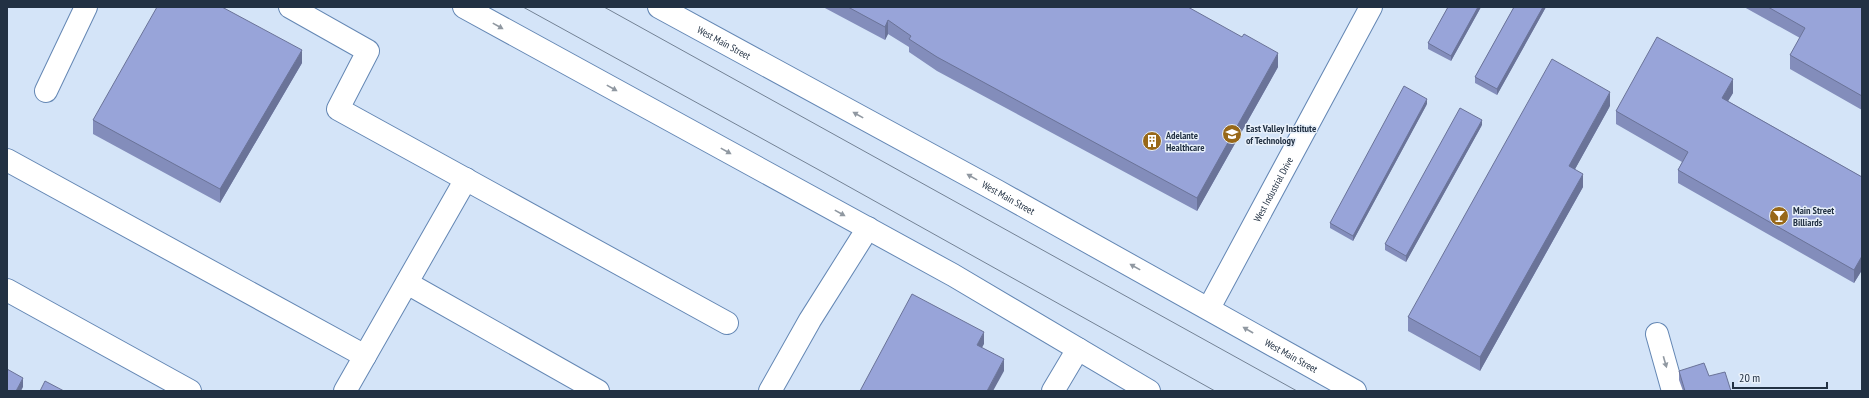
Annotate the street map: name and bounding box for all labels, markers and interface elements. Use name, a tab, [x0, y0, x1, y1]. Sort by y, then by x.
one-way arrow	[493, 22, 504, 29]
street label: West Main Street	[695, 23, 753, 62]
one-way arrow	[607, 85, 618, 92]
one-way arrow	[852, 111, 864, 118]
place label: East Valley Institute of Technology	[1246, 122, 1316, 147]
school or university icon: East Valley Institute of Technology	[1221, 123, 1243, 145]
place label: Adelante Healthcare	[1165, 129, 1204, 154]
building icon: Adelante Healthcare	[1141, 130, 1163, 152]
one-way arrow	[721, 147, 732, 154]
street label: West Industrial Drive	[1250, 154, 1296, 224]
one-way arrow	[966, 174, 978, 180]
street label: West Main Street	[980, 178, 1037, 218]
place label: Main Street Billiards	[1793, 204, 1834, 229]
bar icon: Main Street Billiards	[1768, 205, 1790, 227]
one-way arrow	[835, 210, 846, 216]
one-way arrow	[1129, 264, 1140, 270]
one-way arrow	[1242, 327, 1254, 334]
street label: West Main Street	[1263, 335, 1320, 376]
one-way arrow	[1662, 357, 1668, 369]
scale bar	[1733, 364, 1827, 390]
text: 20 m	[1739, 370, 1760, 385]

